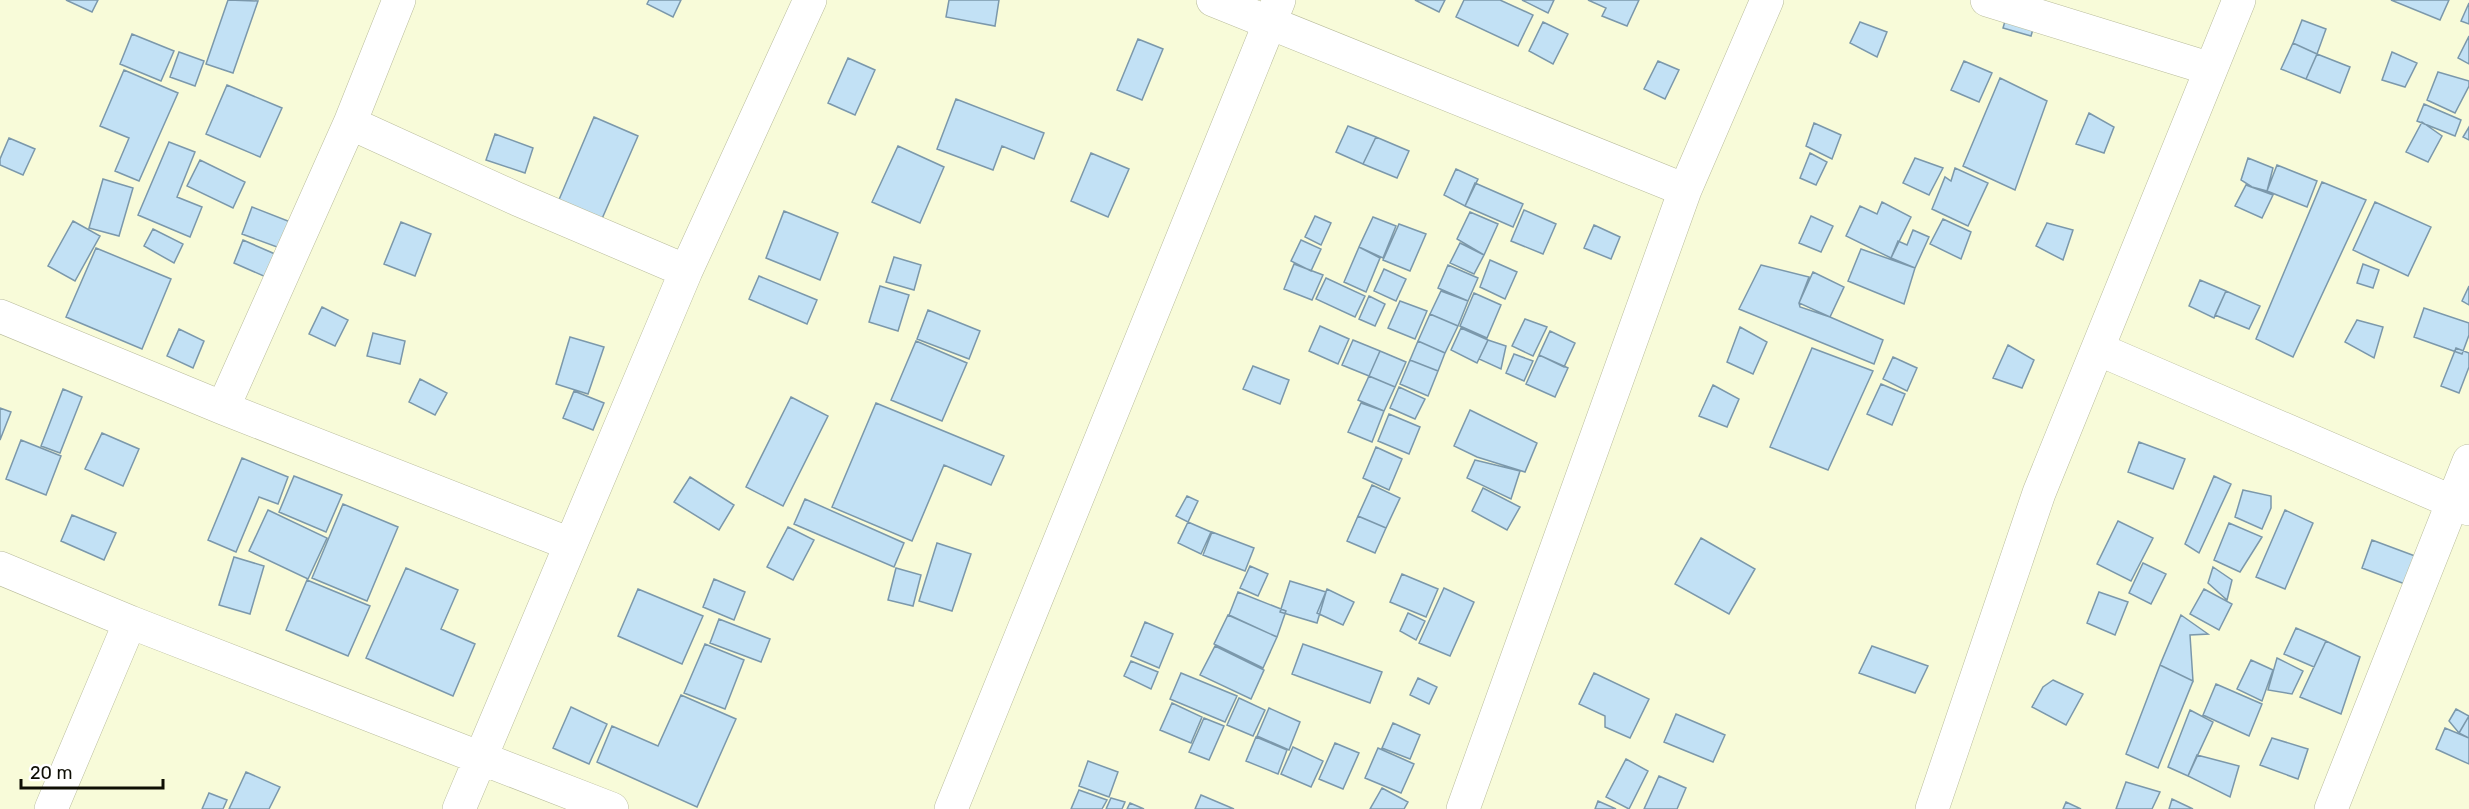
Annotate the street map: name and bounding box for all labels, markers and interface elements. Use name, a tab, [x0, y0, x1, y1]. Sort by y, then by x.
scale bar	[21, 752, 164, 790]
text: 20 m	[30, 762, 72, 784]

